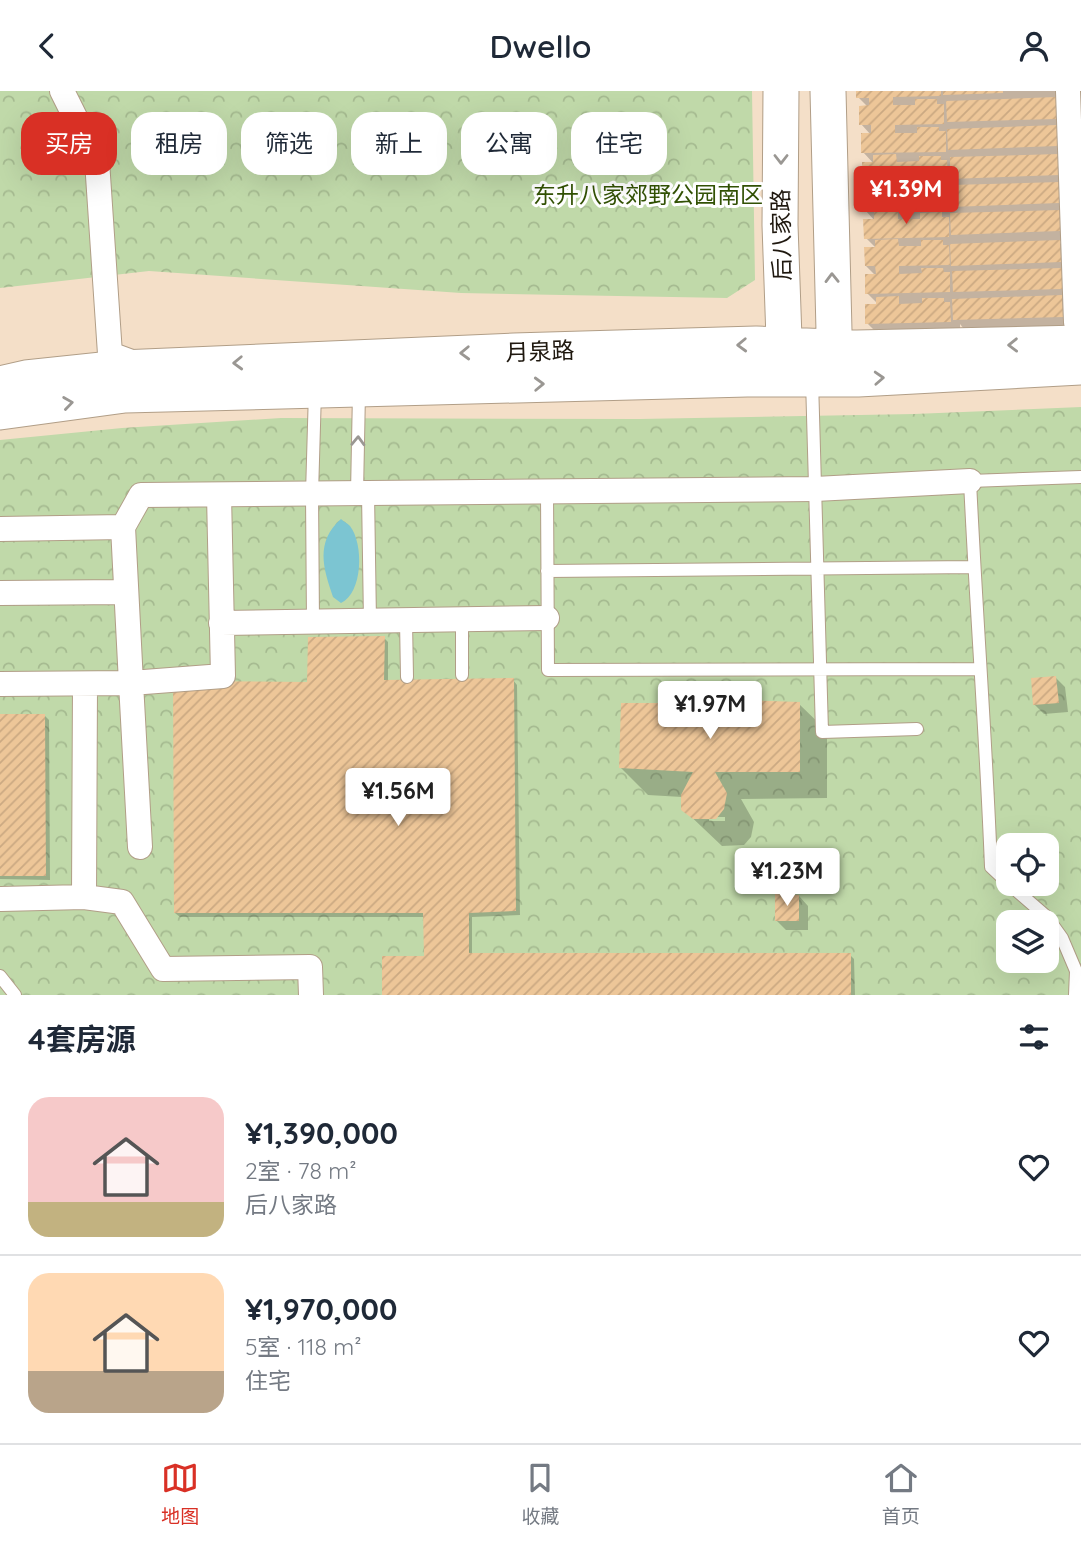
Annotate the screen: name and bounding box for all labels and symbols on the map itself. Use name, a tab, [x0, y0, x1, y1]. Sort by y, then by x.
one-way arrow	[773, 154, 789, 165]
pin: ¥1.39M	[849, 167, 963, 226]
park label: 东升八家郊野公园南区	[533, 180, 763, 209]
street label: 后八家路	[766, 189, 796, 281]
one-way arrow	[825, 273, 840, 284]
street label: 月泉路	[505, 335, 575, 367]
one-way arrow	[736, 337, 747, 352]
one-way arrow	[1007, 337, 1018, 352]
one-way arrow	[459, 346, 470, 361]
one-way arrow	[232, 355, 243, 370]
one-way arrow	[873, 370, 884, 385]
one-way arrow	[534, 377, 545, 392]
one-way arrow	[62, 396, 73, 411]
one-way arrow	[350, 435, 366, 446]
pin: ¥1.97M	[653, 681, 767, 741]
pin: ¥1.56M	[341, 769, 455, 828]
pin: ¥1.23M	[730, 849, 844, 908]

